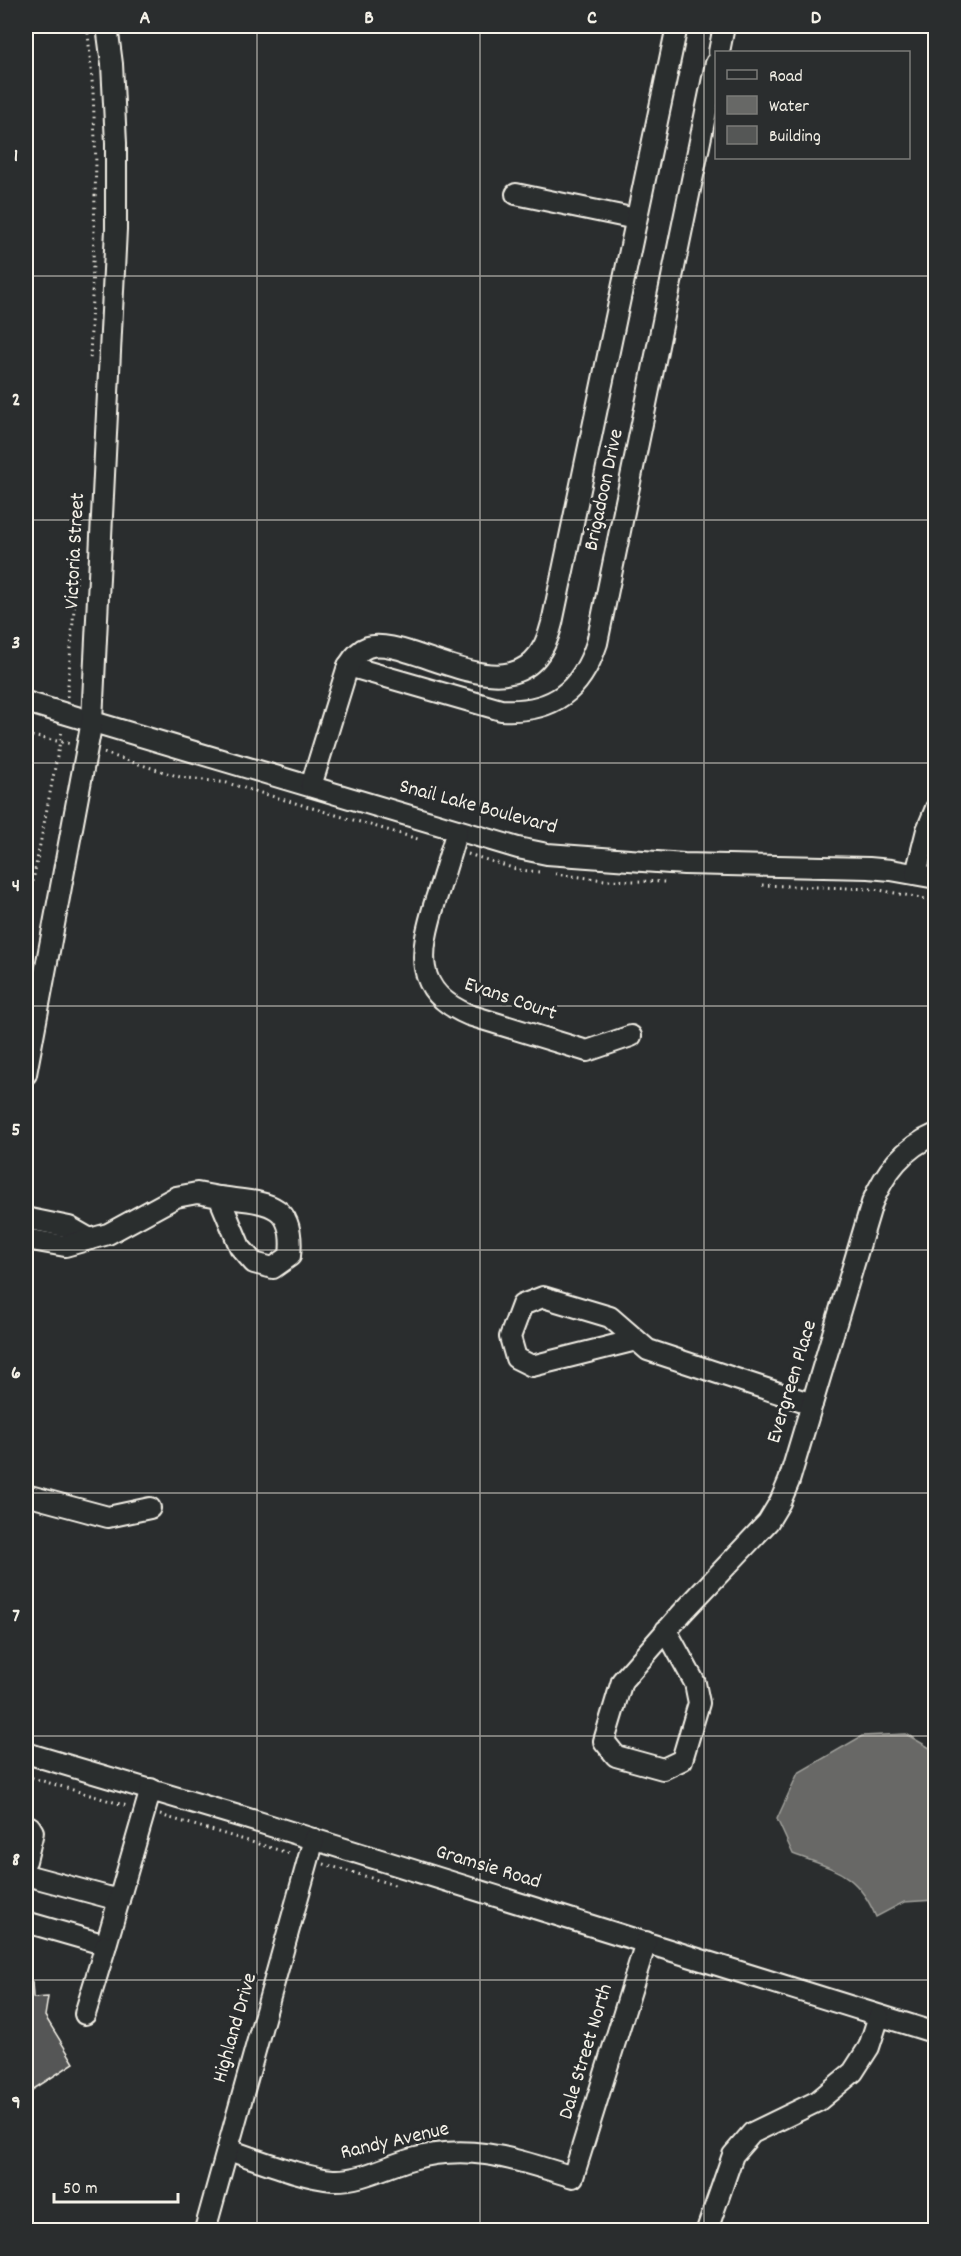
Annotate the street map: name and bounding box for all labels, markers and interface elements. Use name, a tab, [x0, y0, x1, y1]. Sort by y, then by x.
text: A	[140, 5, 151, 33]
text: B	[364, 5, 374, 33]
text: C	[587, 5, 597, 33]
text: D	[811, 5, 822, 33]
legend	[715, 51, 910, 159]
text: Road	[769, 65, 803, 90]
text: Water	[769, 95, 809, 120]
text: Building	[769, 125, 821, 150]
text: 1	[14, 143, 18, 171]
text: 2	[12, 387, 20, 415]
street label: Brigadoon Drive	[577, 426, 633, 554]
street label: Victoria Street	[58, 492, 94, 610]
text: 3	[12, 630, 20, 658]
street label: Snail Lake Boulevard	[396, 772, 560, 844]
text: 4	[12, 873, 20, 901]
street label: Evans Court	[460, 970, 560, 1030]
text: 5	[11, 1117, 21, 1145]
street label: Evergreen Place	[760, 1317, 826, 1447]
text: 6	[11, 1360, 21, 1388]
text: 7	[12, 1603, 20, 1631]
street label: Gramsie Road	[432, 1838, 544, 1898]
text: 8	[12, 1847, 20, 1875]
street label: Highland Drive	[206, 1970, 266, 2086]
street label: Dale Street North	[552, 1980, 622, 2124]
text: 9	[11, 2090, 21, 2118]
street label: Randy Avenue	[338, 2115, 452, 2169]
scale bar	[54, 2166, 178, 2204]
text: 50 m	[63, 2177, 98, 2202]

